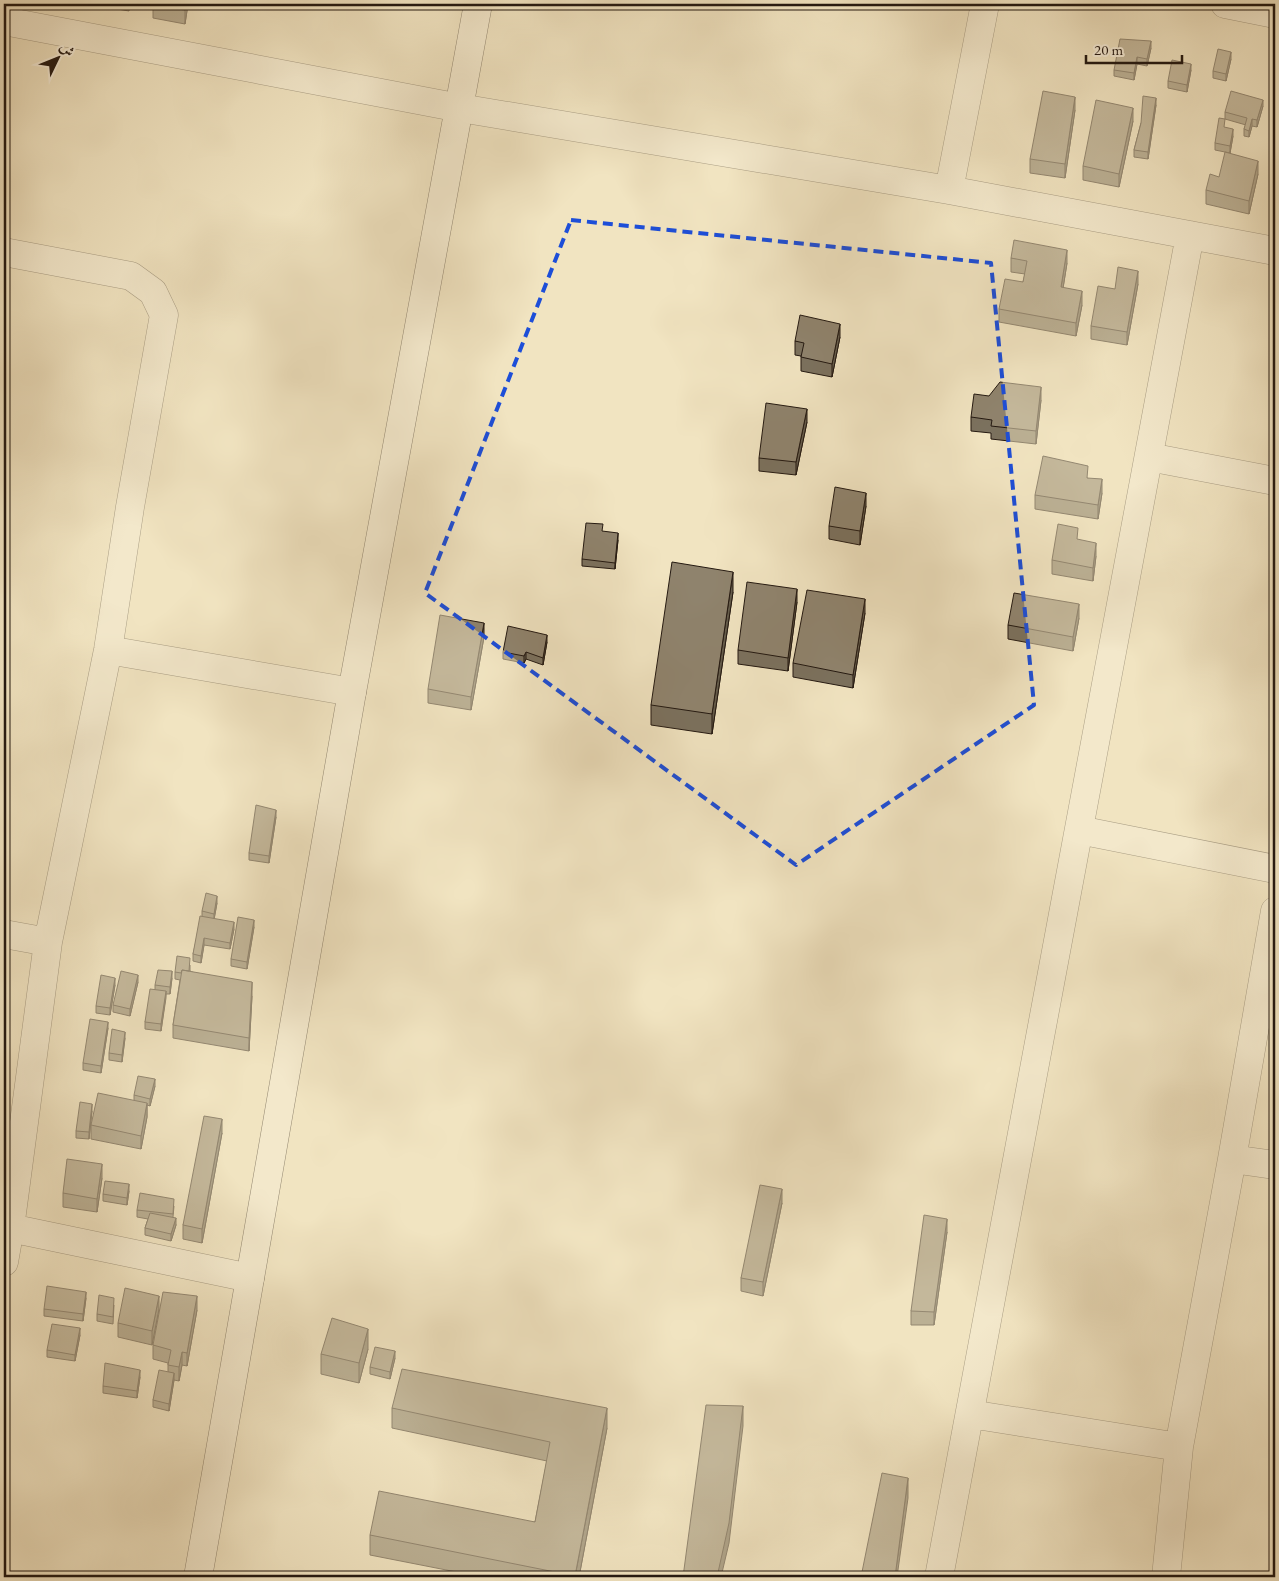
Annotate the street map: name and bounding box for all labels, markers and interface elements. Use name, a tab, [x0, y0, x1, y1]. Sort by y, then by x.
north arrow	[32, 32, 82, 82]
scale bar	[1086, 32, 1183, 64]
text: ش	[56, 38, 79, 60]
text: 20 m	[1094, 40, 1123, 59]

